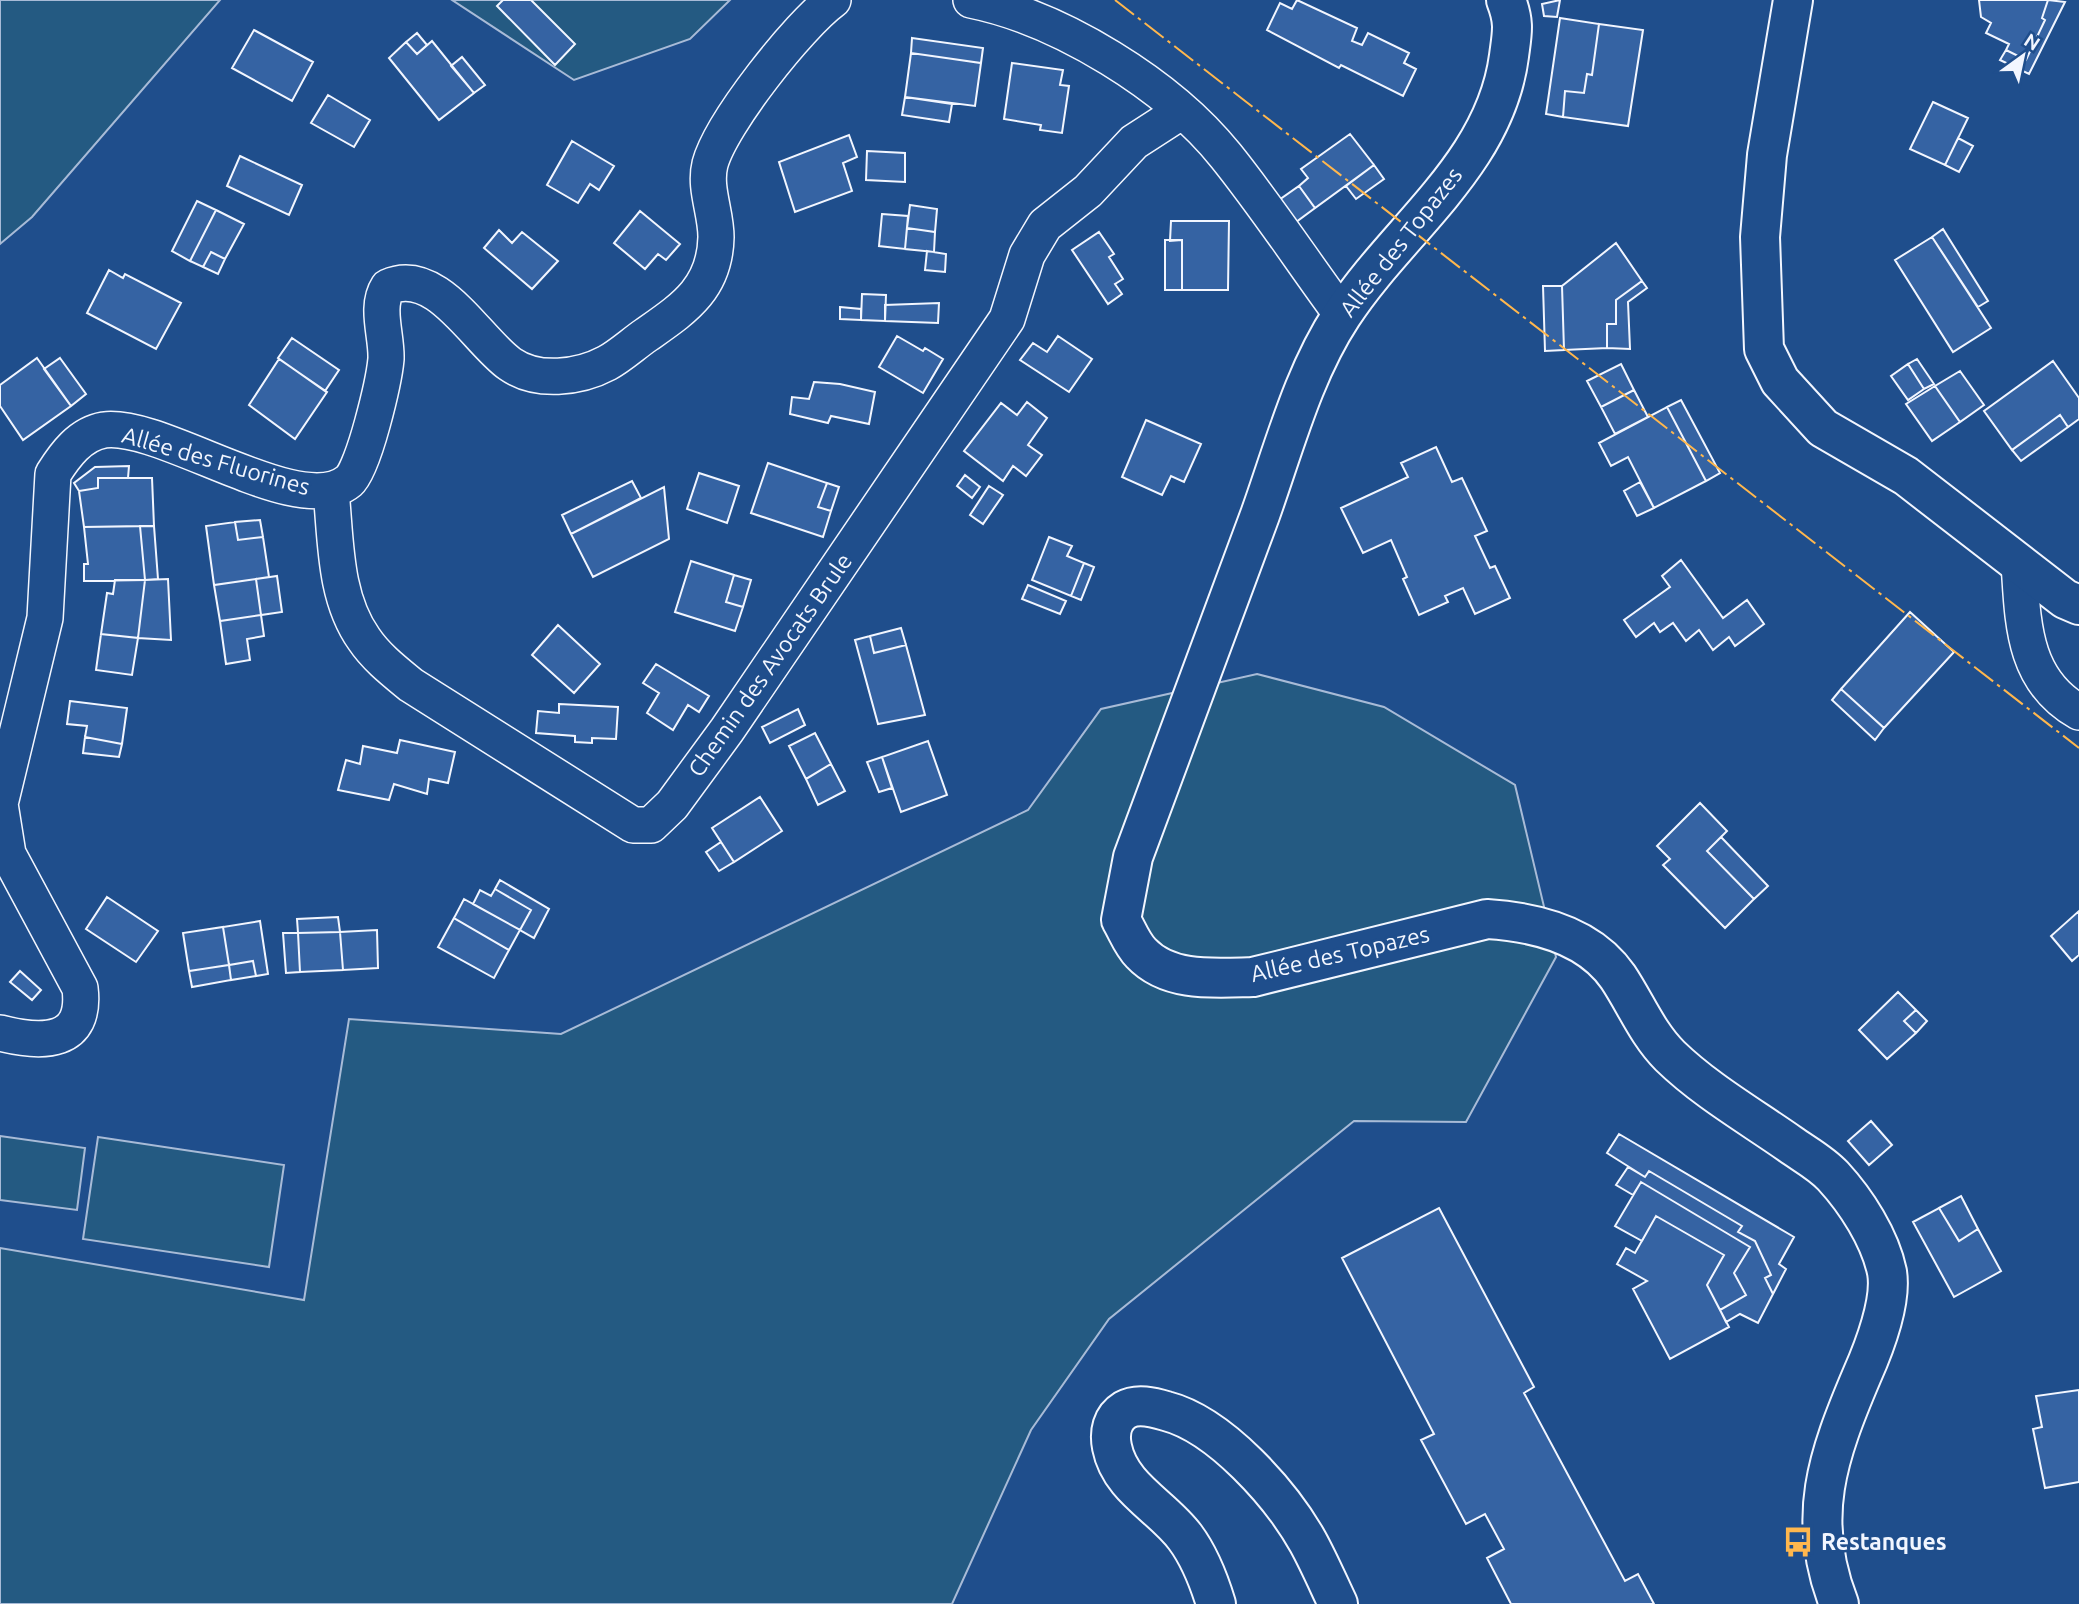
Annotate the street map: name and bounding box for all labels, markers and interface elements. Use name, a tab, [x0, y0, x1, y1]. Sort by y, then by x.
north arrow	[1988, 21, 2058, 91]
text: N	[2020, 29, 2044, 55]
street label: Allée des Topazes	[1335, 162, 1467, 321]
street label: Allée des Fluorines	[120, 422, 313, 499]
street label: Chemin des Avocats Brule	[683, 548, 856, 781]
street label: Allée des Topazes	[1248, 921, 1432, 986]
bus stop icon: Restanques	[1781, 1525, 1815, 1559]
place label: Restanques	[1821, 1529, 1947, 1554]

